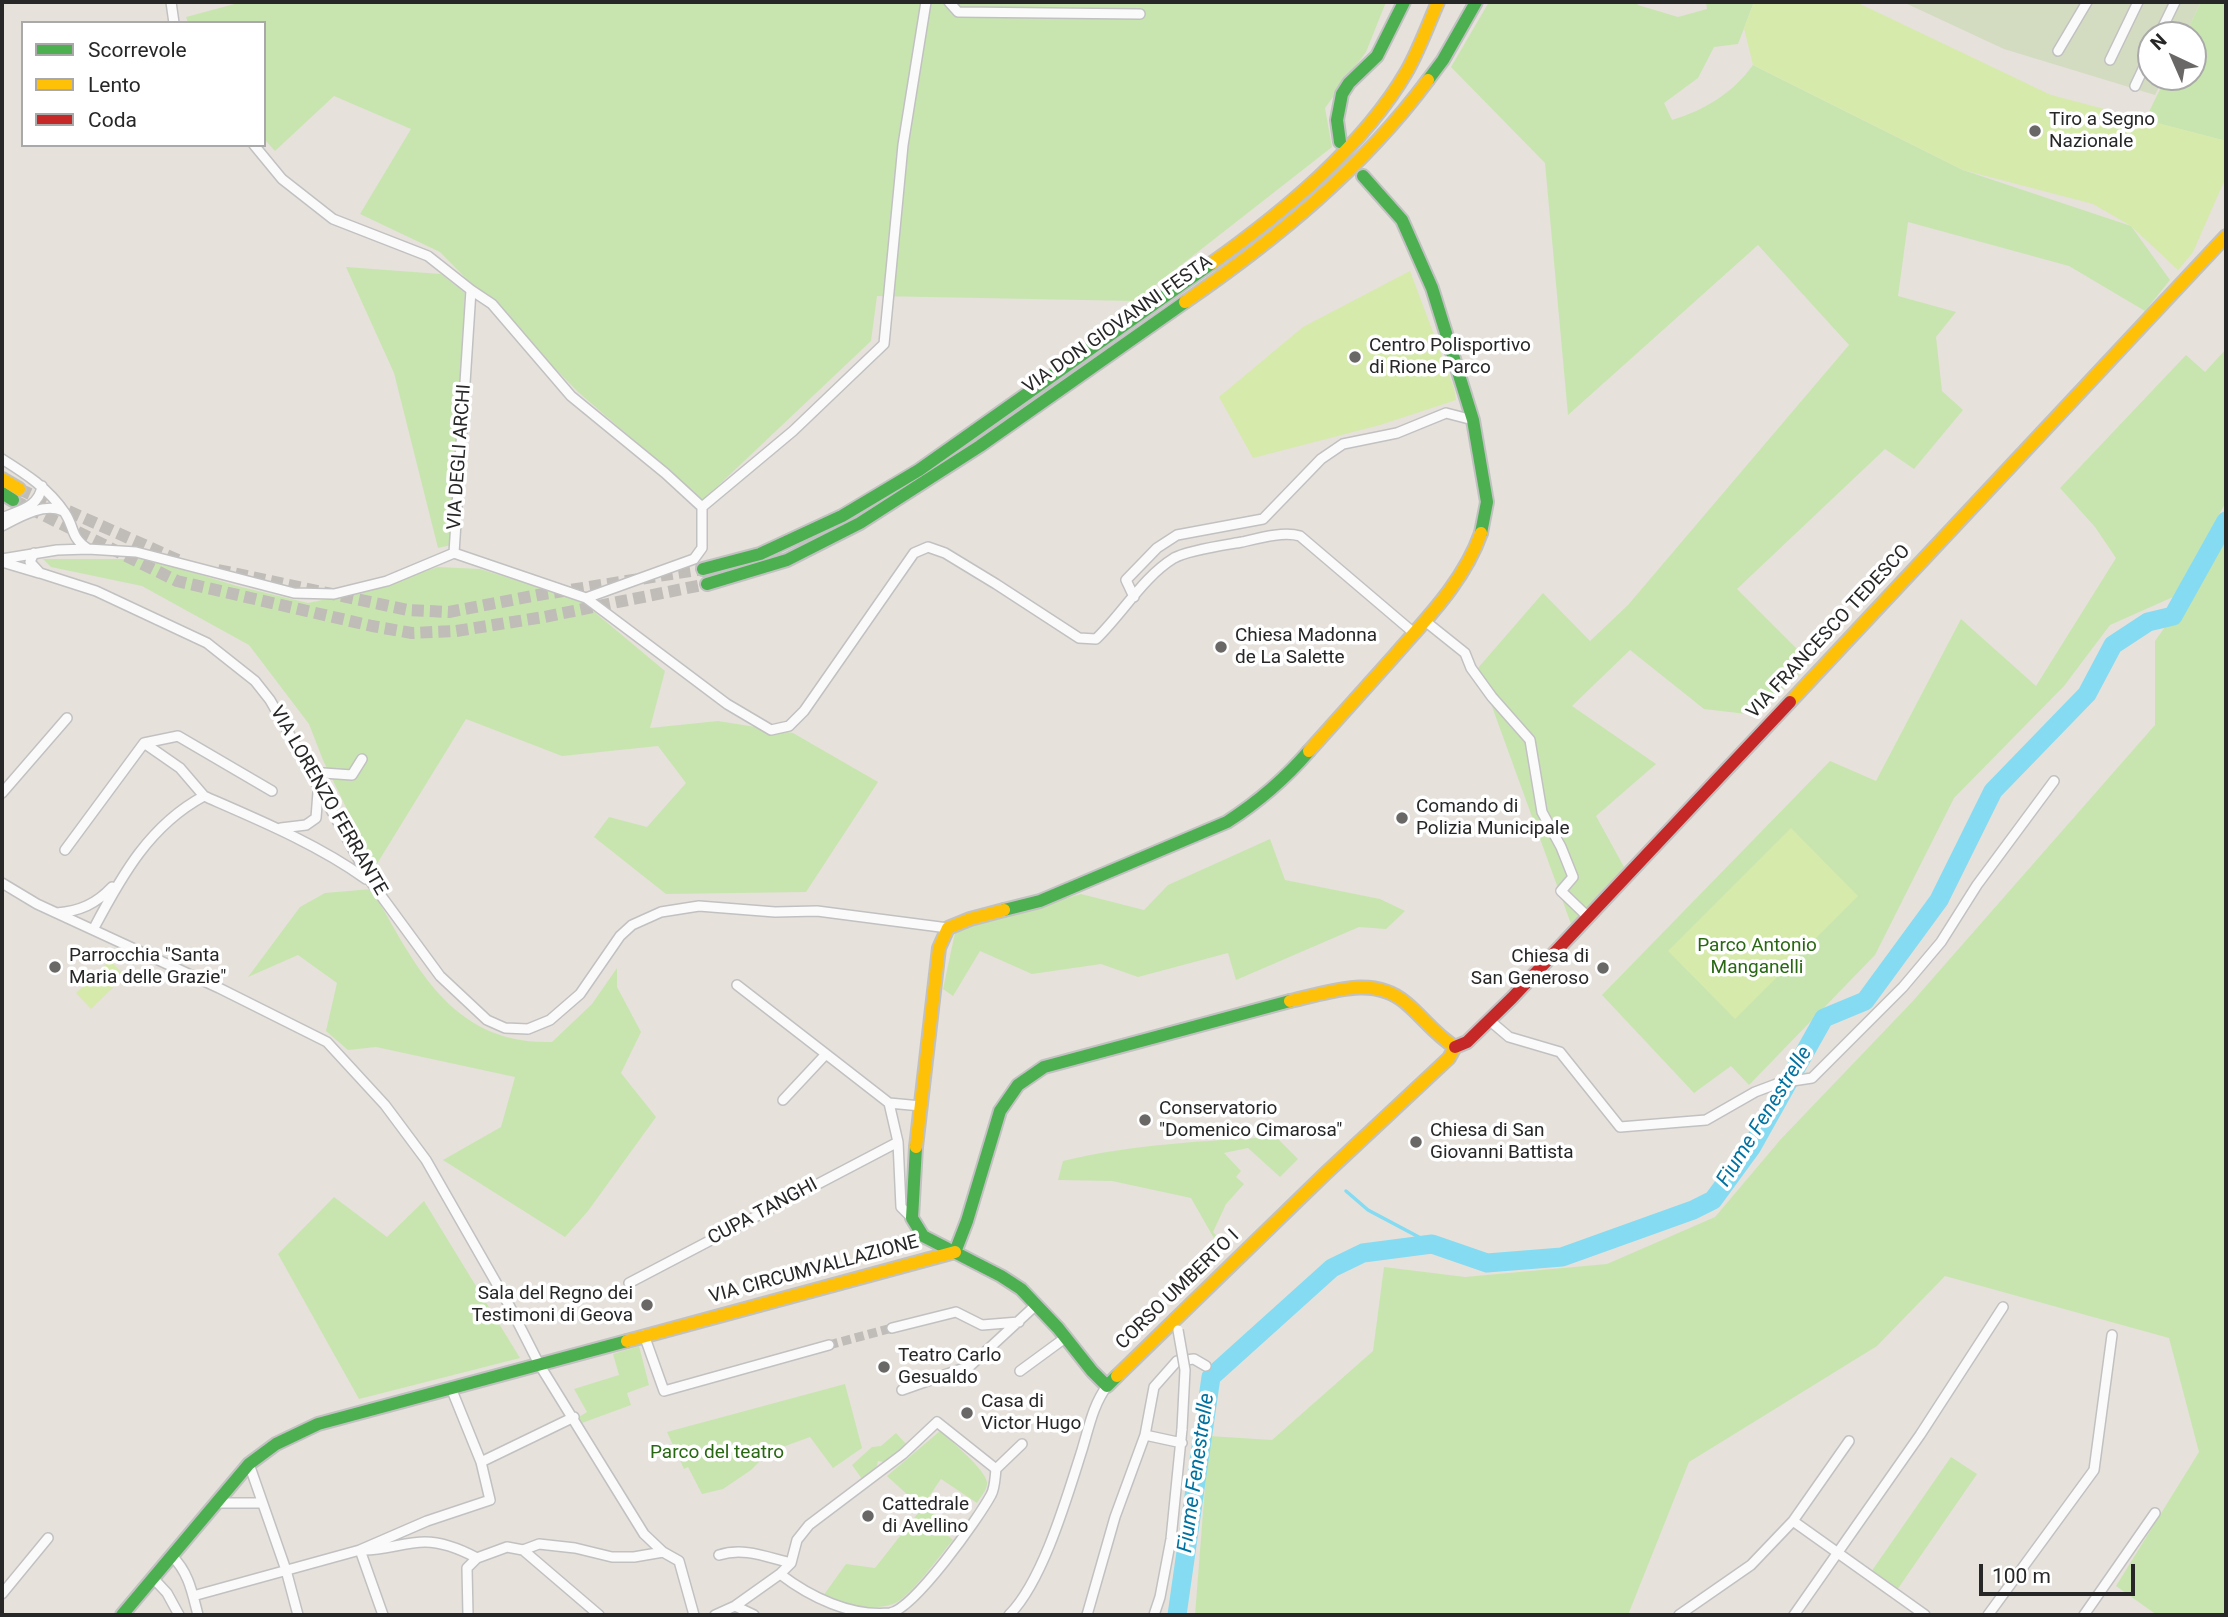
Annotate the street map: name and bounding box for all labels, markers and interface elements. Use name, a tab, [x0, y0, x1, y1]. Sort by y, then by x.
legend	[21, 21, 266, 147]
north arrow	[2137, 21, 2207, 91]
text: N	[2146, 29, 2171, 55]
text: Scorrevole	[88, 38, 187, 62]
text: Lento	[88, 73, 141, 97]
text: Coda	[88, 108, 137, 132]
place label: Tiro a Segno Nazionale	[2049, 109, 2155, 153]
marker: Tiro a Segno Nazionale	[2027, 123, 2043, 139]
street label: VIA DON GIOVANNI FESTA	[1019, 251, 1217, 399]
place label: Centro Polisportivo di Rione Parco	[1369, 335, 1531, 379]
marker: Centro Polisportivo di Rione Parco	[1347, 349, 1363, 365]
street label: VIA DEGLI ARCHI	[444, 383, 476, 531]
street label: VIA FRANCESCO TEDESCO	[1742, 540, 1916, 724]
place label: Chiesa Madonna de La Salette	[1235, 625, 1377, 669]
marker: Chiesa Madonna de La Salette	[1213, 639, 1229, 655]
street label: VIA LORENZO FERRANTE	[264, 702, 392, 900]
place label: Comando di Polizia Municipale	[1416, 796, 1569, 840]
marker: Comando di Polizia Municipale	[1394, 810, 1410, 826]
park label: Parco Antonio Manganelli	[1697, 935, 1817, 979]
place label: Parrocchia "Santa Maria delle Grazie"	[69, 945, 226, 989]
place label: Chiesa di San Generoso	[1471, 946, 1589, 990]
marker: Parrocchia "Santa Maria delle Grazie"	[47, 959, 63, 975]
marker: Chiesa di San Generoso	[1595, 960, 1611, 976]
water label: Fiume Fenestrelle	[1712, 1042, 1818, 1192]
place label: Conservatorio "Domenico Cimarosa"	[1159, 1098, 1342, 1142]
marker: Conservatorio "Domenico Cimarosa"	[1137, 1112, 1153, 1128]
place label: Chiesa di San Giovanni Battista	[1430, 1120, 1574, 1164]
marker: Chiesa di San Giovanni Battista	[1408, 1134, 1424, 1150]
street label: CUPA TANGHI	[704, 1174, 822, 1250]
street label: CORSO UMBERTO I	[1112, 1225, 1244, 1355]
street label: VIA CIRCUMVALLAZIONE	[707, 1231, 921, 1309]
place label: Sala del Regno dei Testimoni di Geova	[471, 1283, 633, 1327]
marker: Sala del Regno dei Testimoni di Geova	[639, 1297, 655, 1313]
place label: Teatro Carlo Gesualdo	[898, 1345, 1001, 1389]
marker: Teatro Carlo Gesualdo	[876, 1359, 892, 1375]
place label: Casa di Victor Hugo	[981, 1391, 1081, 1435]
water label: Fiume Fenestrelle	[1173, 1392, 1221, 1554]
marker: Casa di Victor Hugo	[959, 1405, 975, 1421]
park label: Parco del teatro	[650, 1442, 784, 1464]
place label: Cattedrale di Avellino	[882, 1494, 969, 1538]
marker: Cattedrale di Avellino	[860, 1508, 876, 1524]
scale bar	[1983, 1550, 2139, 1594]
text: 100 m	[1992, 1564, 2051, 1588]

